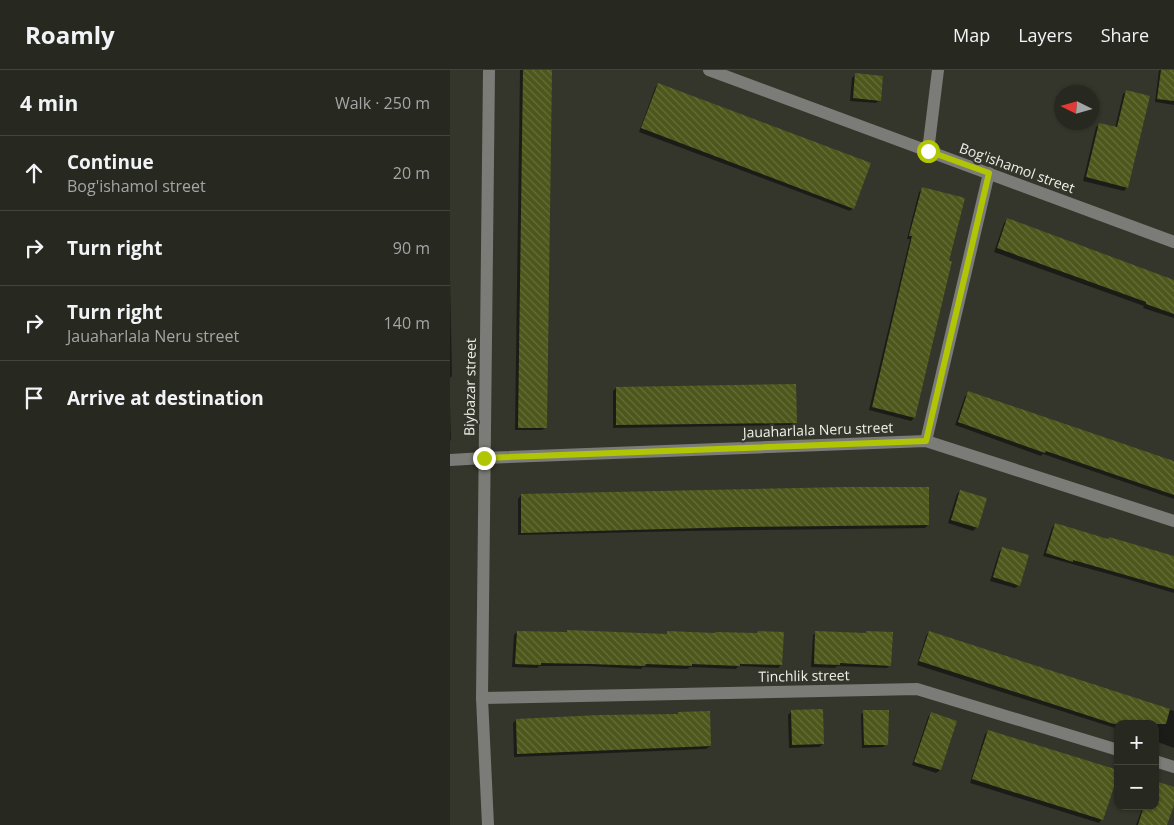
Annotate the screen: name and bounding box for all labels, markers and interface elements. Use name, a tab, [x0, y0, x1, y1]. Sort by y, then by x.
text: Roamly	[25, 18, 115, 51]
text: Map	[953, 23, 990, 47]
text: Layers	[1018, 23, 1073, 47]
text: Share	[1101, 23, 1149, 47]
north arrow	[1054, 85, 1099, 130]
text: 4 min	[20, 89, 78, 117]
text: Walk · 250 m	[335, 92, 430, 114]
street label: Bog'ishamol street	[957, 138, 1077, 197]
route start	[917, 140, 940, 163]
text: Continue	[67, 149, 154, 175]
icon: ahead	[20, 159, 48, 187]
text: 20 m	[393, 162, 430, 184]
text: Bog'ishamol street	[67, 175, 206, 197]
icon: right	[20, 234, 48, 262]
text: Turn right	[67, 235, 162, 261]
text: 90 m	[393, 237, 430, 259]
text: Turn right	[67, 299, 162, 325]
icon: right	[20, 309, 48, 337]
text: 140 m	[384, 312, 430, 334]
text: Jauaharlala Neru street	[67, 325, 239, 347]
street label: Biybazar street	[459, 338, 480, 436]
icon: arrive	[20, 384, 48, 412]
text: Arrive at destination	[67, 385, 264, 411]
street label: Jauaharlala Neru street	[740, 417, 894, 442]
route end	[473, 447, 496, 470]
street label: Tinchlik street	[758, 665, 850, 686]
map controls	[1114, 720, 1159, 810]
button: +	[1114, 720, 1159, 765]
button: −	[1114, 765, 1159, 810]

